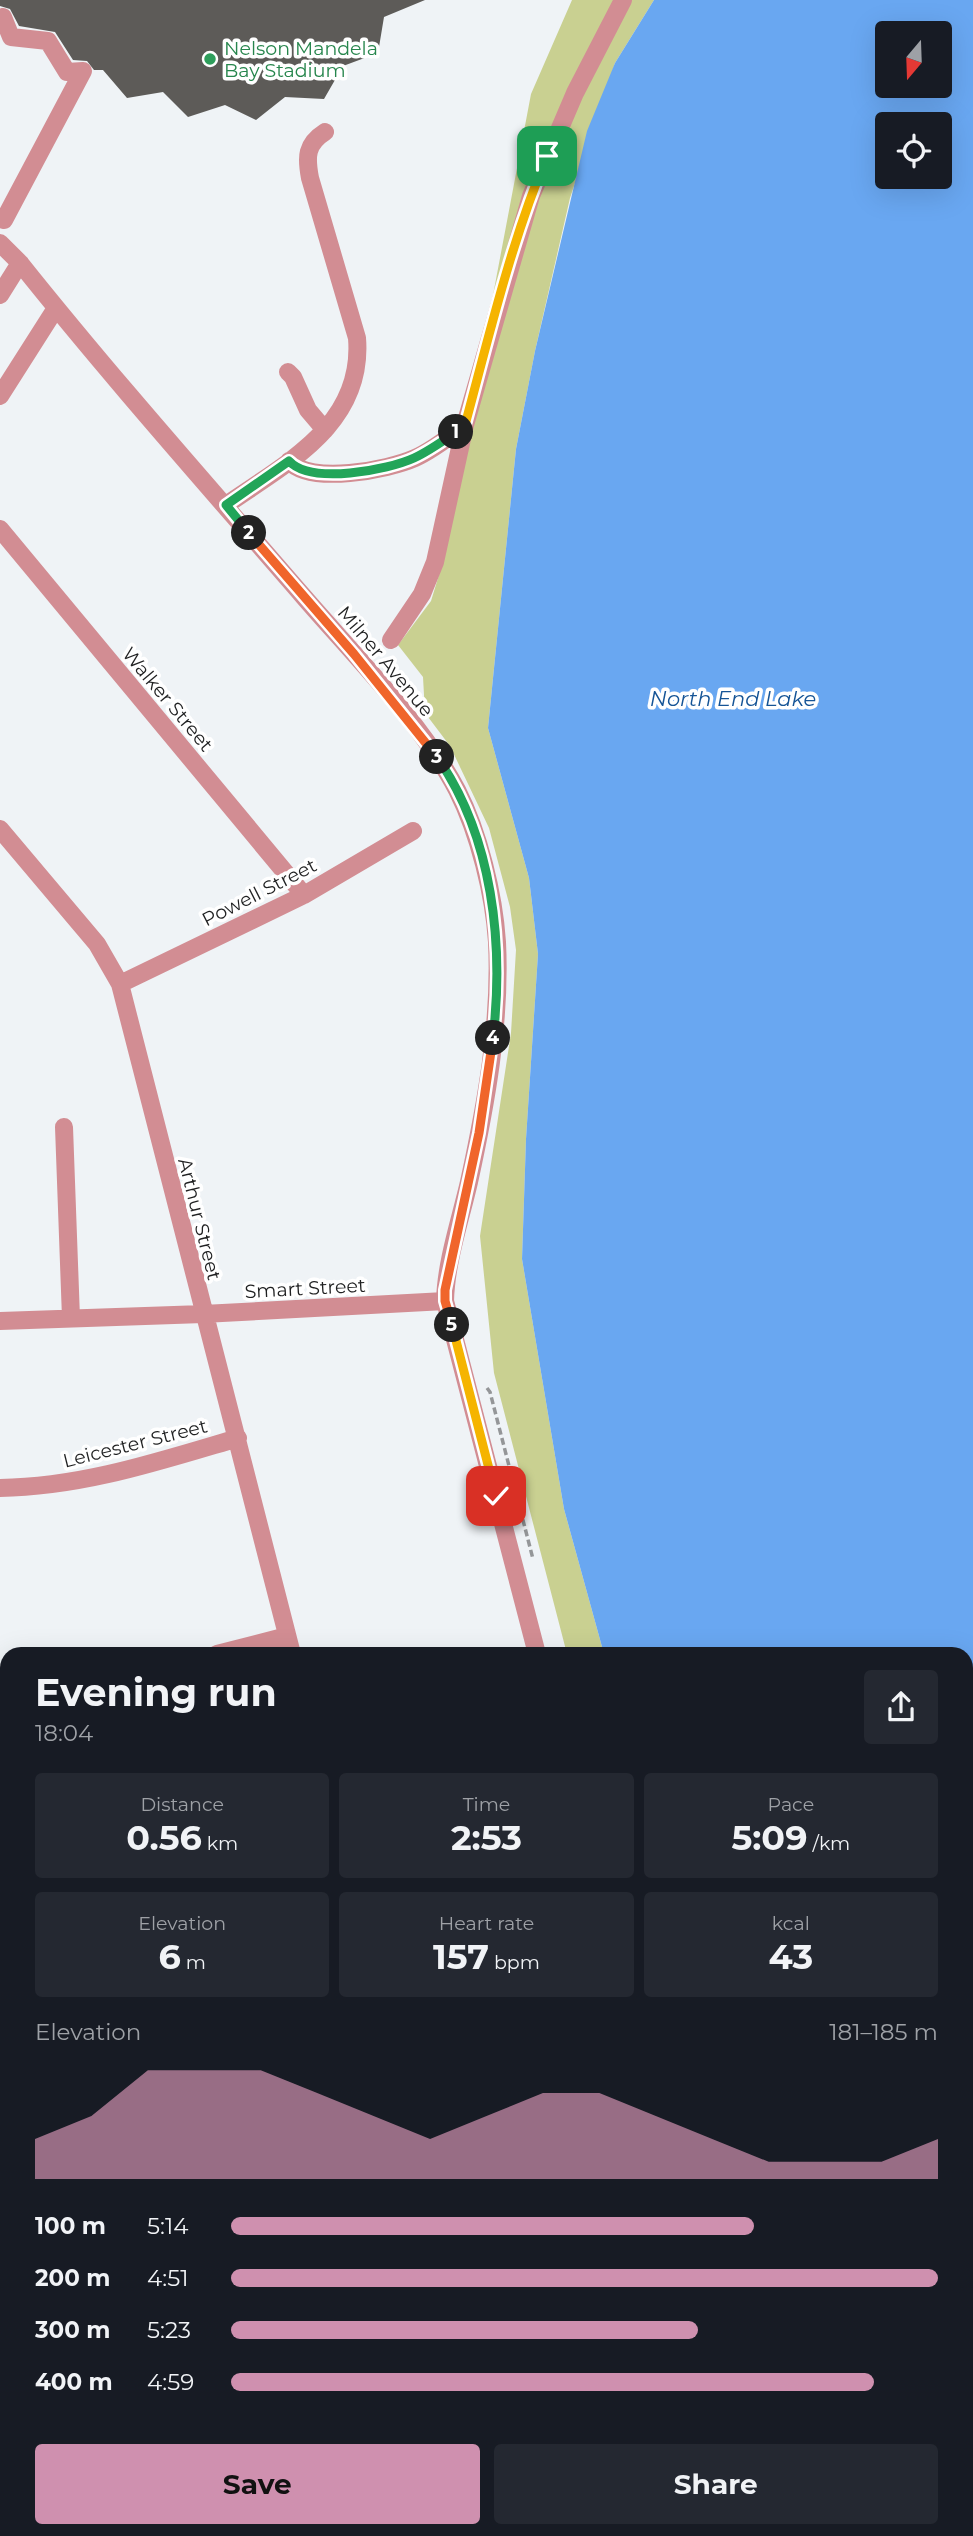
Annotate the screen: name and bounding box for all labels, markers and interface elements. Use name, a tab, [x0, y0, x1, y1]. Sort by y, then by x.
north arrow	[875, 21, 952, 98]
map controls	[875, 21, 952, 189]
place label: Nelson Mandela Bay Stadium	[224, 37, 378, 82]
marker: Nelson Mandela Bay Stadium	[202, 51, 218, 67]
button: locate	[875, 112, 952, 189]
pin	[517, 126, 577, 186]
icon: arrive	[528, 137, 566, 175]
pin: 1	[438, 414, 474, 450]
text: 1	[452, 420, 459, 443]
pin: 2	[232, 516, 266, 550]
text: 2	[243, 521, 254, 544]
street label: Milner Avenue	[333, 601, 438, 721]
street label: Walker Street	[117, 643, 218, 756]
water label: North End Lake	[650, 686, 816, 711]
pin: 3	[420, 740, 454, 774]
text: 3	[431, 745, 442, 768]
street label: Powell Street	[198, 854, 321, 931]
pin: 4	[476, 1020, 510, 1056]
text: 4	[486, 1026, 499, 1049]
street label: Arthur Street	[173, 1156, 226, 1283]
street label: Smart Street	[244, 1274, 366, 1303]
pin: 5	[434, 1308, 470, 1342]
text: 5	[446, 1313, 457, 1336]
street label: Leicester Street	[61, 1414, 210, 1473]
pin	[466, 1466, 526, 1526]
icon: check	[477, 1477, 515, 1515]
text: Evening run	[35, 1669, 277, 1716]
button: share	[864, 1670, 938, 1744]
text: 18:04	[35, 1719, 93, 1747]
text: Distance	[140, 1793, 224, 1816]
text: Time	[463, 1793, 510, 1816]
text: Pace	[768, 1793, 814, 1816]
text: 0.56	[126, 1816, 202, 1859]
text: 2:53	[451, 1816, 522, 1859]
text: 5:09	[731, 1816, 807, 1859]
text: km	[202, 1832, 238, 1855]
text: /km	[807, 1832, 850, 1855]
text: Elevation	[138, 1912, 226, 1935]
text: Heart rate	[439, 1912, 534, 1935]
text: kcal	[772, 1912, 810, 1935]
text: 6	[158, 1935, 181, 1978]
text: 157	[433, 1935, 489, 1978]
text: 43	[769, 1935, 813, 1978]
text: m	[181, 1951, 206, 1974]
text: bpm	[489, 1951, 540, 1974]
text: Elevation	[35, 2018, 141, 2046]
text: 181–185 m	[829, 2018, 938, 2046]
text: 100 m	[35, 2212, 106, 2240]
text: 5:14	[147, 2212, 188, 2240]
text: 200 m	[35, 2264, 110, 2292]
text: 4:51	[147, 2264, 189, 2292]
text: 300 m	[35, 2316, 111, 2344]
text: 5:23	[147, 2316, 191, 2344]
text: 400 m	[35, 2368, 113, 2396]
text: 4:59	[147, 2368, 194, 2396]
button: Save	[35, 2444, 480, 2524]
button: Share	[494, 2444, 938, 2524]

